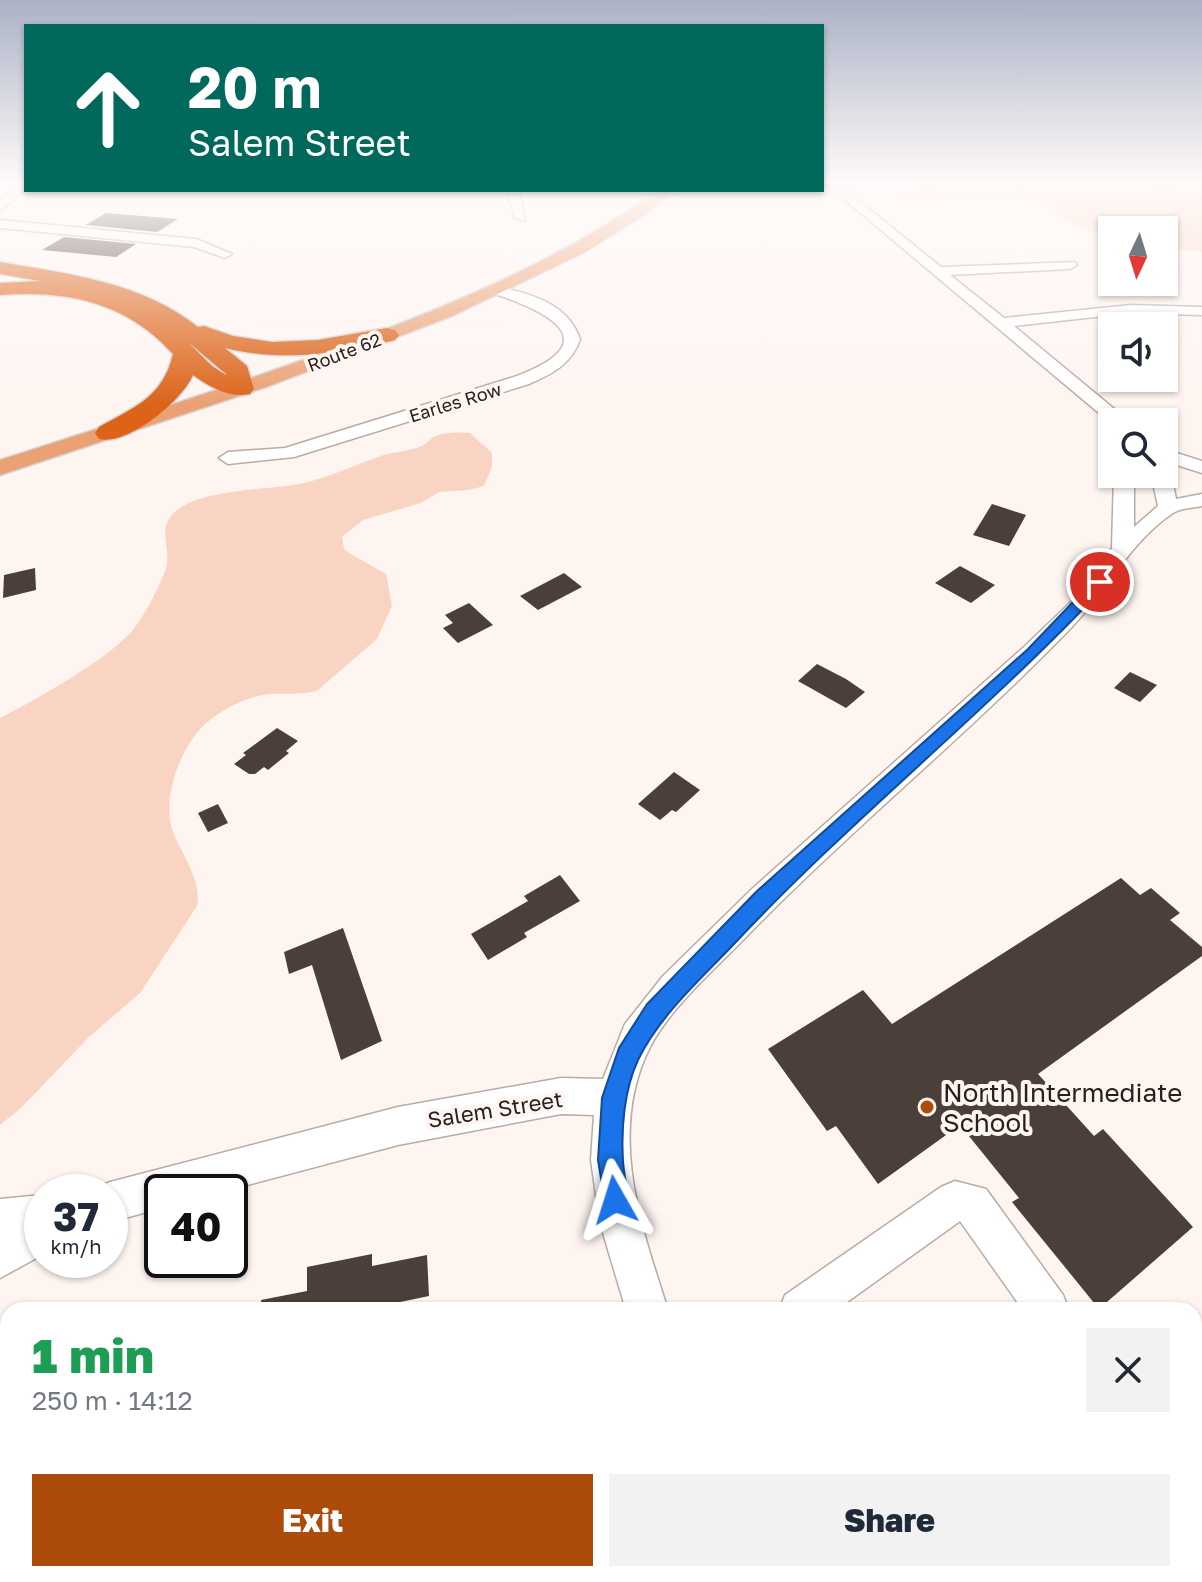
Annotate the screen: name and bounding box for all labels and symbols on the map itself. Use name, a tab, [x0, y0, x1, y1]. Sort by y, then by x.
north arrow	[1098, 216, 1178, 296]
street label: Route 62	[304, 328, 384, 376]
street label: Earles Row	[406, 377, 504, 426]
pin	[1066, 548, 1134, 616]
place label: North Intermediate School	[943, 1077, 1182, 1138]
street label: Salem Street	[426, 1085, 564, 1133]
marker: North Intermediate School	[918, 1098, 936, 1116]
position arrow	[573, 1158, 657, 1242]
speed limit sign: 40	[144, 1174, 248, 1278]

